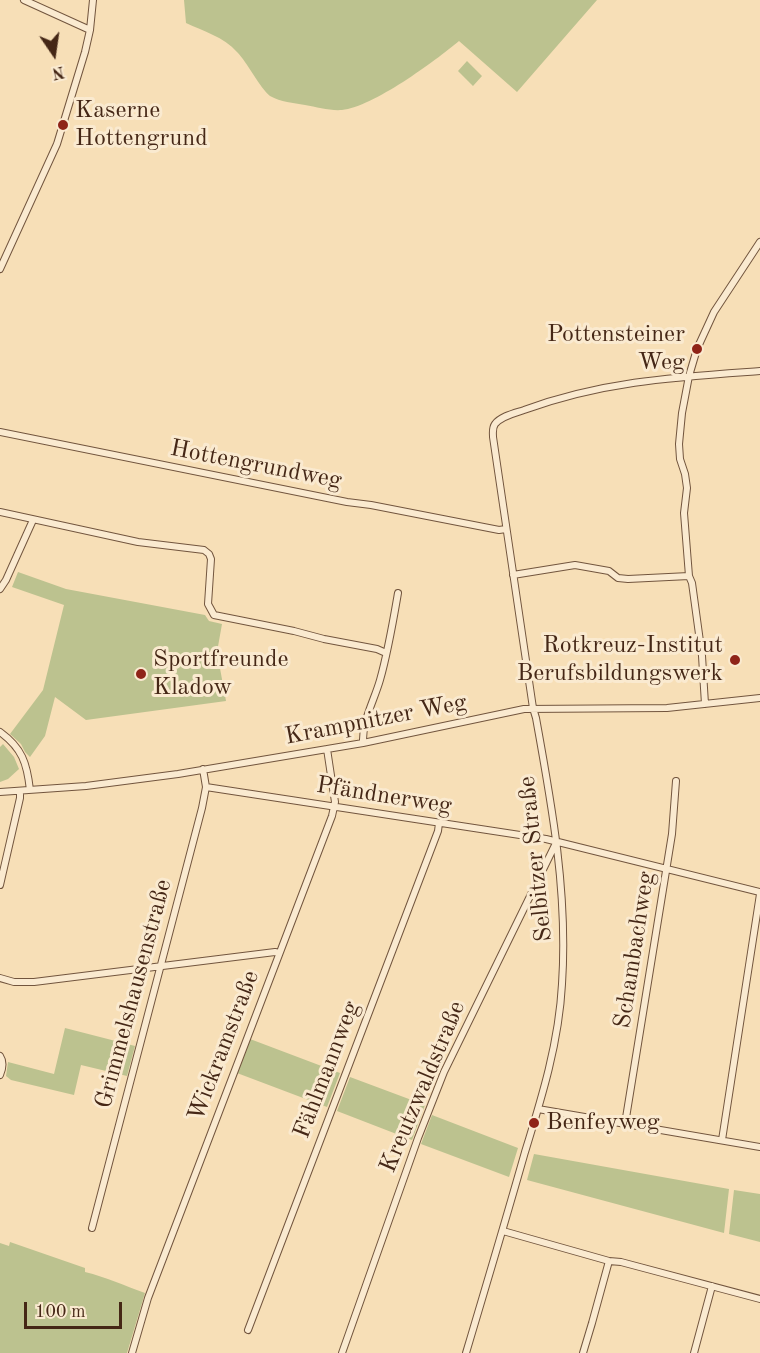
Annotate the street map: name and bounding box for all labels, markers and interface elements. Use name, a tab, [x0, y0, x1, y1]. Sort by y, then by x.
north arrow	[24, 24, 84, 84]
text: N	[50, 62, 66, 81]
place label: Kaserne Hottengrund	[75, 97, 208, 153]
marker: Kaserne Hottengrund	[56, 118, 70, 132]
place label: Pottensteiner Weg	[547, 321, 685, 377]
marker: Pottensteiner Weg	[690, 342, 704, 356]
street label: Hottengrundweg	[168, 434, 344, 496]
place label: Rotkreuz-Institut Berufsbildungswerk	[517, 632, 723, 688]
place label: Sportfreunde Kladow	[153, 646, 289, 702]
marker: Rotkreuz-Institut Berufsbildungswerk	[728, 653, 742, 667]
marker: Sportfreunde Kladow	[134, 667, 148, 681]
street label: Krampnitzer Weg	[283, 688, 469, 752]
street label: Pfändnerweg	[314, 771, 454, 821]
street label: Selbitzer Straße	[513, 775, 559, 943]
street label: Schambachweg	[608, 869, 662, 1031]
street label: Grimmelshausenstraße	[90, 876, 178, 1112]
street label: Wickramstraße	[182, 967, 266, 1125]
street label: Fählmannweg	[288, 997, 366, 1143]
street label: Kreutzwaldstraße	[374, 997, 472, 1177]
place label: Benfeyweg	[546, 1109, 660, 1137]
marker: Benfeyweg	[527, 1116, 541, 1130]
scale bar	[27, 1290, 124, 1328]
text: 100 m	[35, 1303, 86, 1321]

